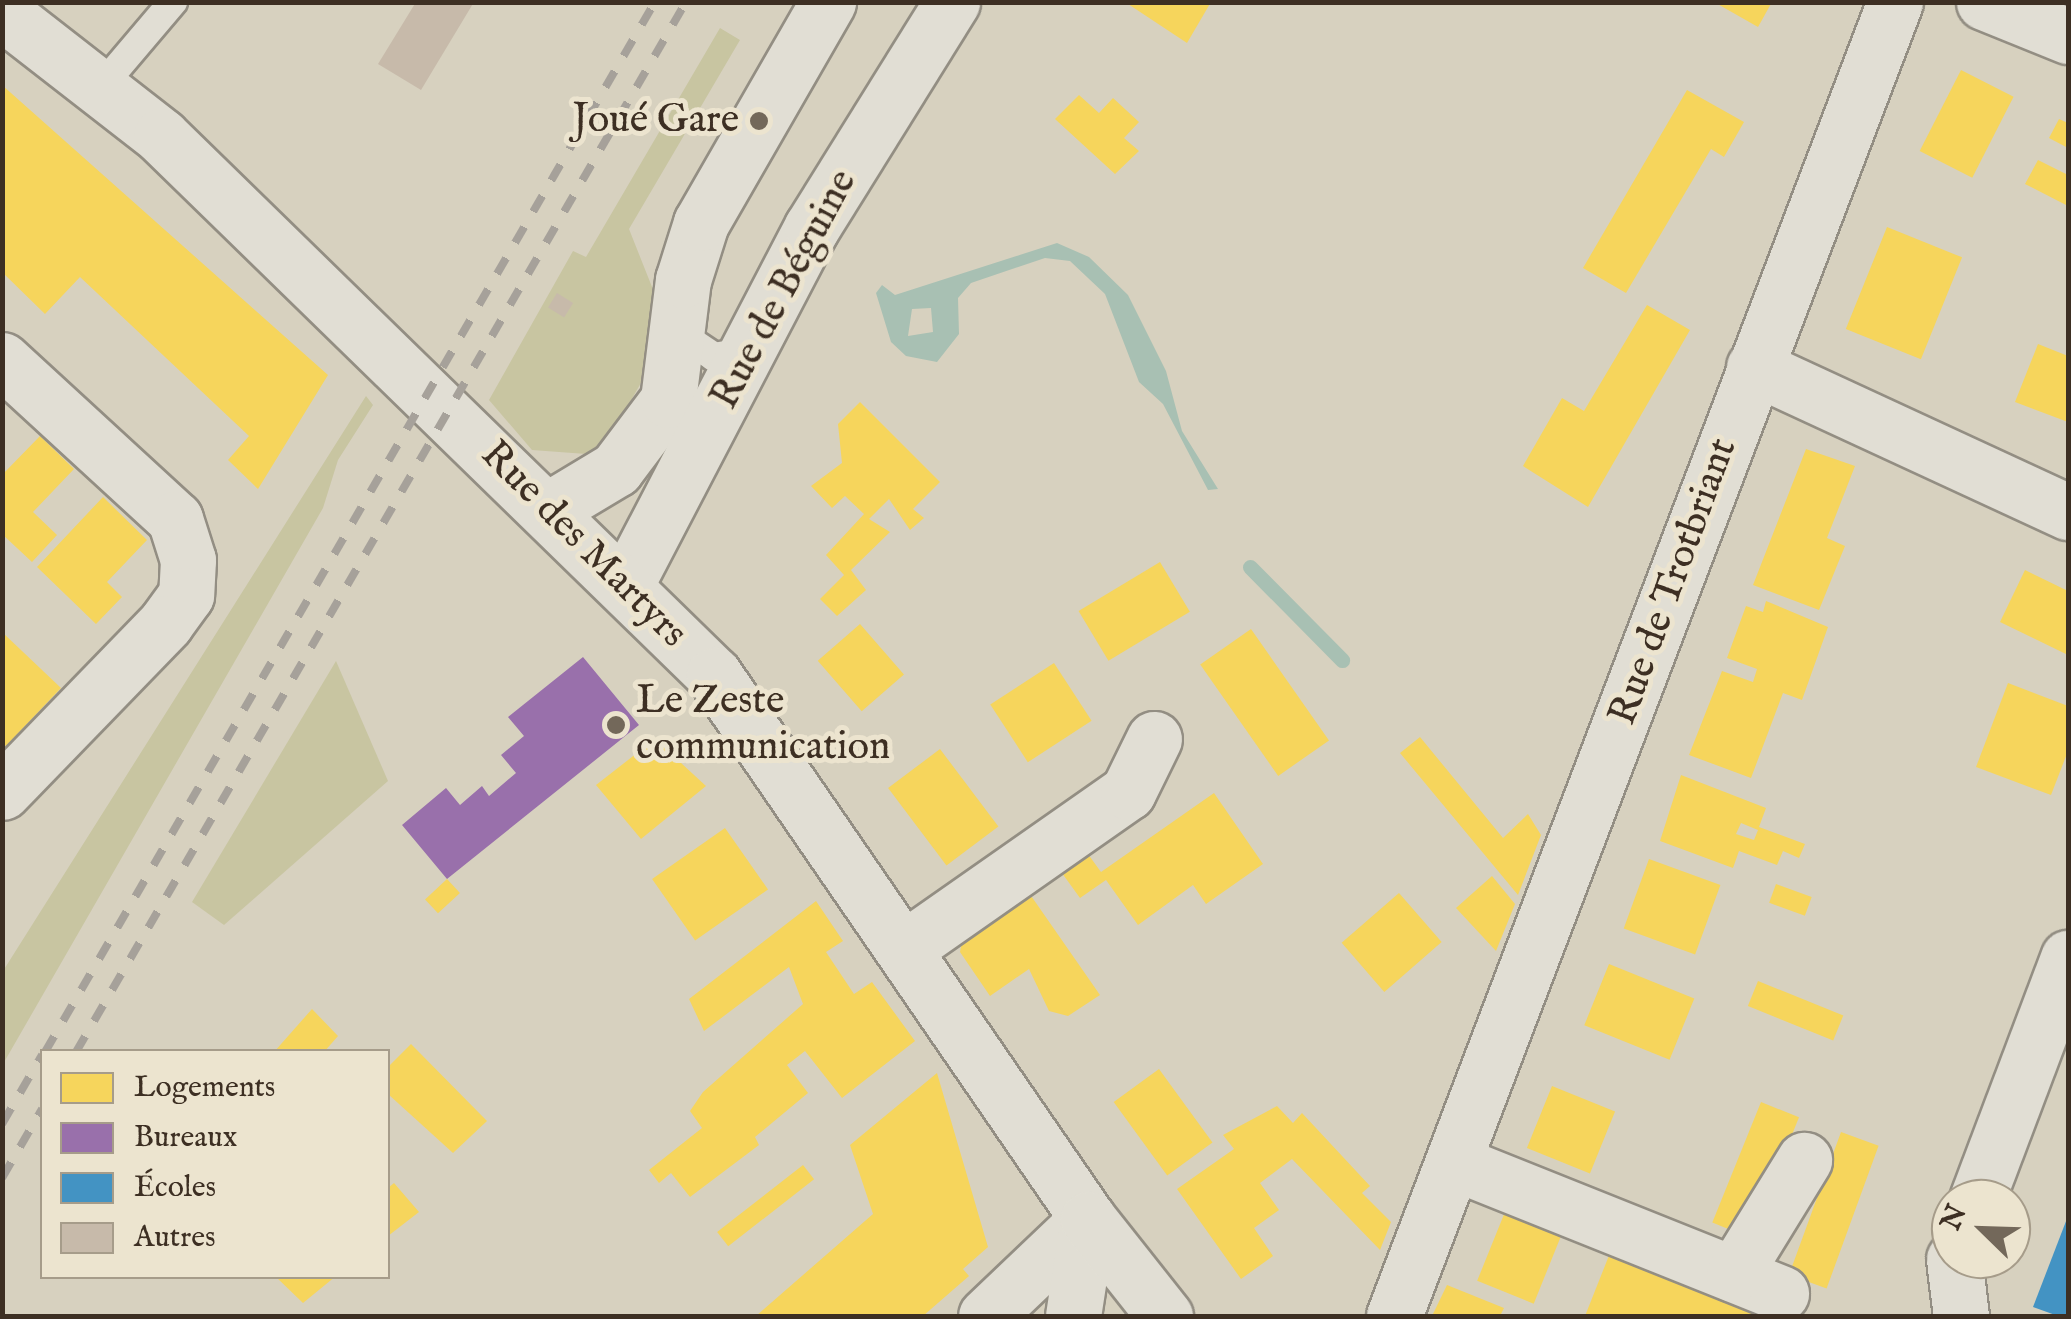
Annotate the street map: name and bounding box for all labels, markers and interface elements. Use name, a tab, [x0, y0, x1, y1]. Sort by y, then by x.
place label: Joué Gare	[572, 97, 739, 145]
marker: Joué Gare	[748, 110, 770, 132]
street label: Rue de Béguine	[702, 162, 868, 418]
street label: Rue des Martyrs	[470, 432, 696, 658]
street label: Rue de Trotbriant	[1600, 432, 1748, 732]
place label: Le Zeste communication	[636, 678, 890, 772]
marker: Le Zeste communication	[605, 714, 627, 736]
legend	[40, 1049, 390, 1279]
text: Logements	[134, 1069, 275, 1107]
text: Bureaux	[134, 1119, 237, 1157]
text: Écoles	[134, 1169, 216, 1207]
north arrow	[1931, 1179, 2031, 1279]
text: N	[1934, 1200, 1976, 1236]
text: Autres	[134, 1219, 215, 1257]

